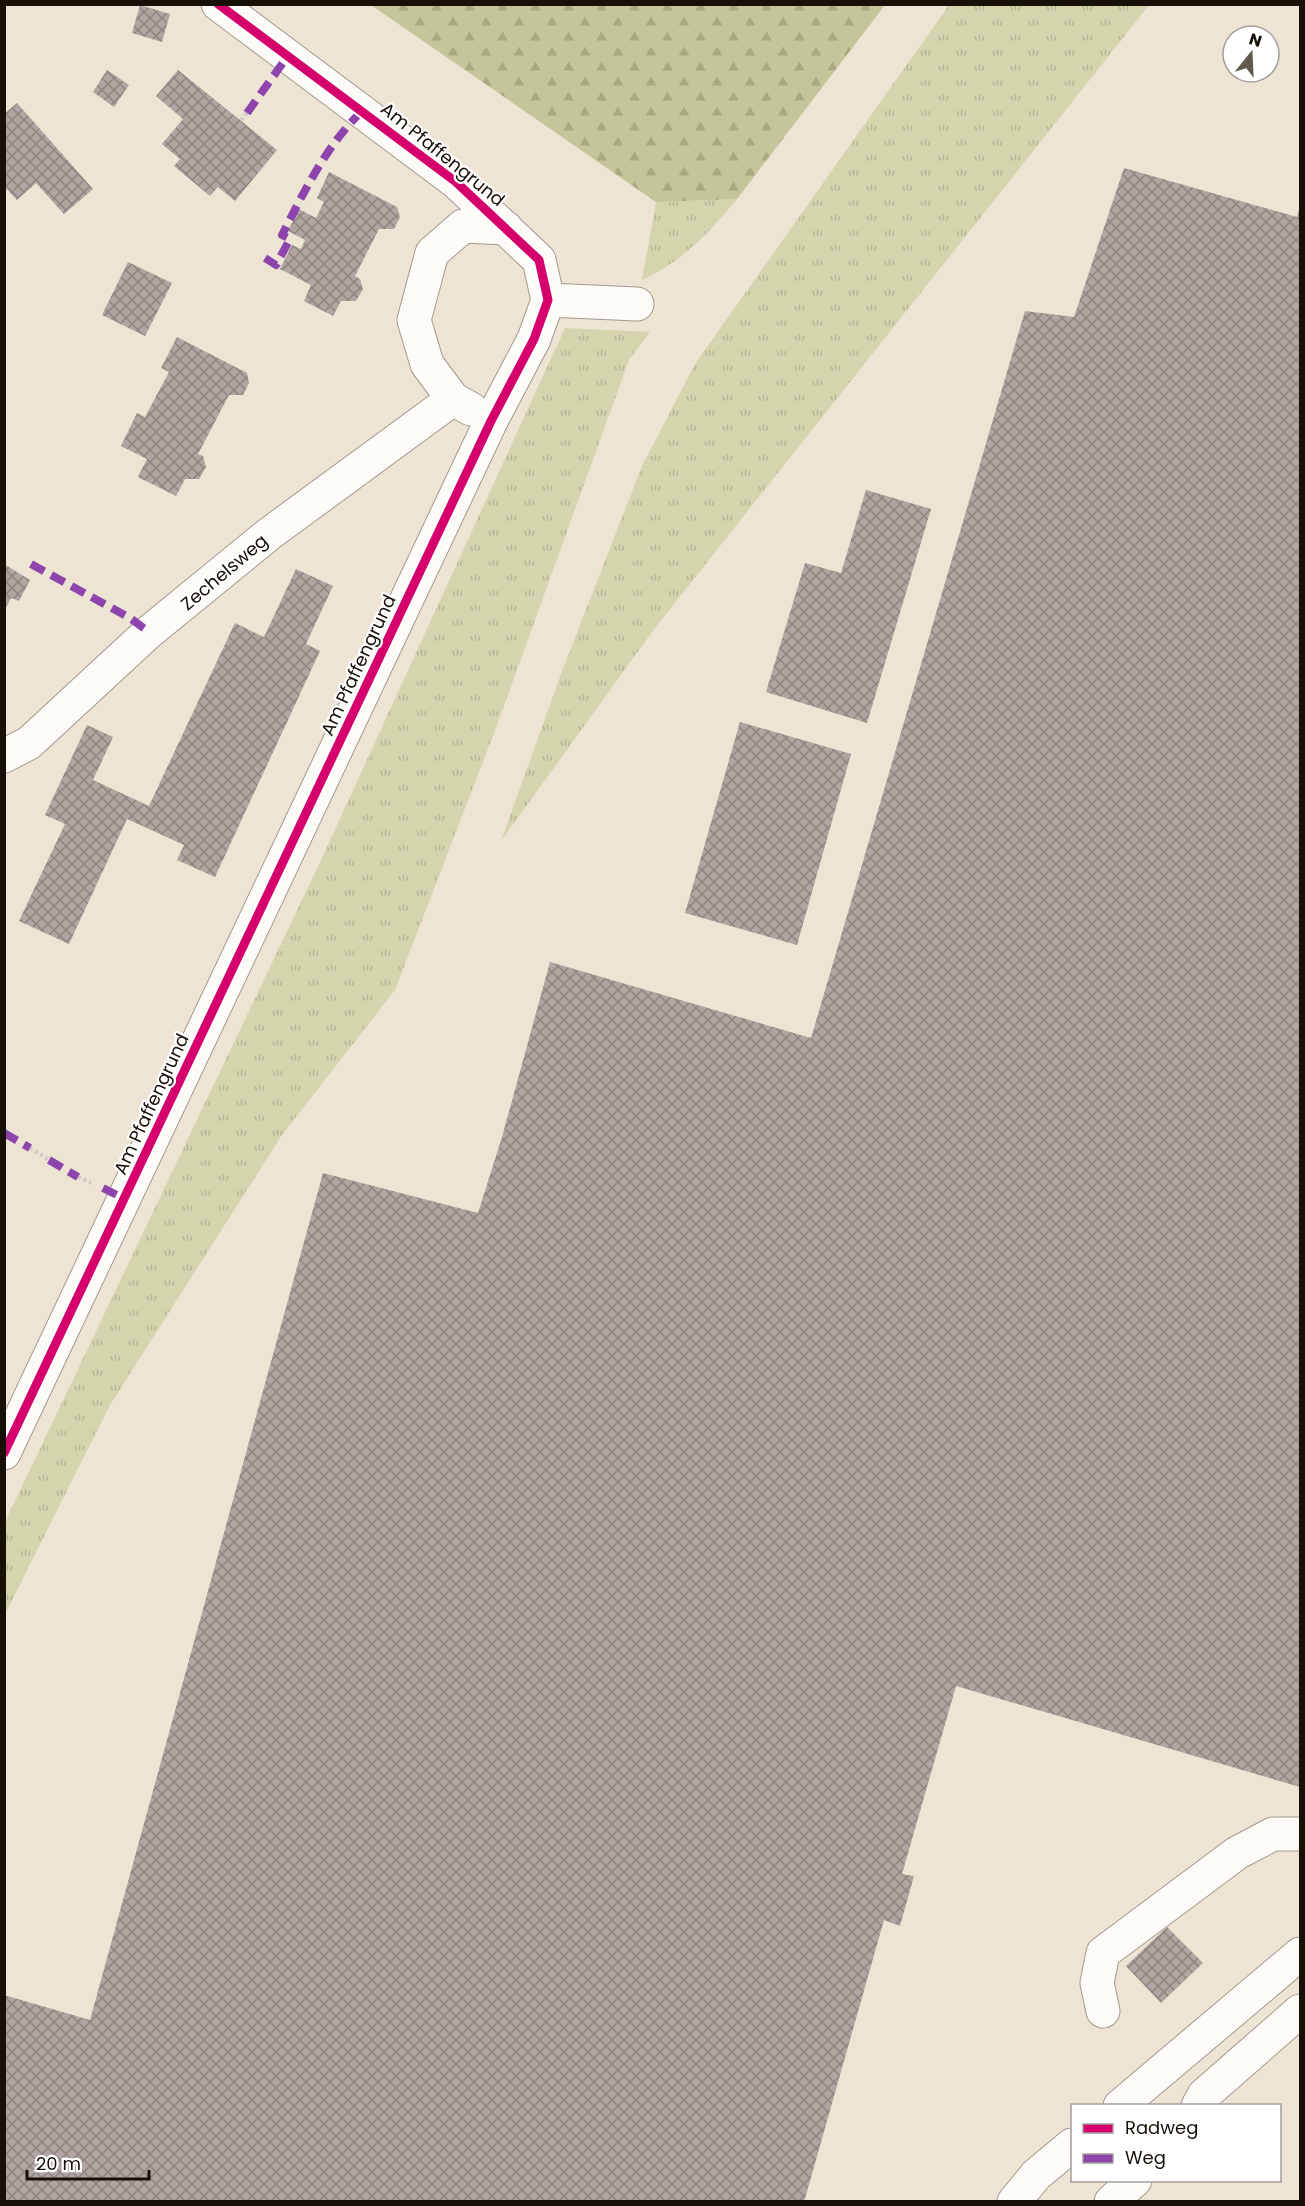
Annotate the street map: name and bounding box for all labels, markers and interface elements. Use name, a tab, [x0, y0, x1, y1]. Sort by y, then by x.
north arrow	[1221, 24, 1281, 84]
text: N	[1246, 27, 1265, 53]
street label: Am Pfaffengrund	[376, 96, 510, 212]
street label: Zechelsweg	[175, 528, 273, 616]
street label: Am Pfaffengrund	[314, 591, 402, 739]
street label: Am Pfaffengrund	[107, 1030, 195, 1178]
legend	[1071, 2104, 1281, 2182]
text: Radweg	[1125, 2115, 1198, 2140]
scale bar	[27, 2143, 148, 2181]
text: Weg	[1125, 2145, 1166, 2170]
text: 20 m	[36, 2151, 81, 2176]

